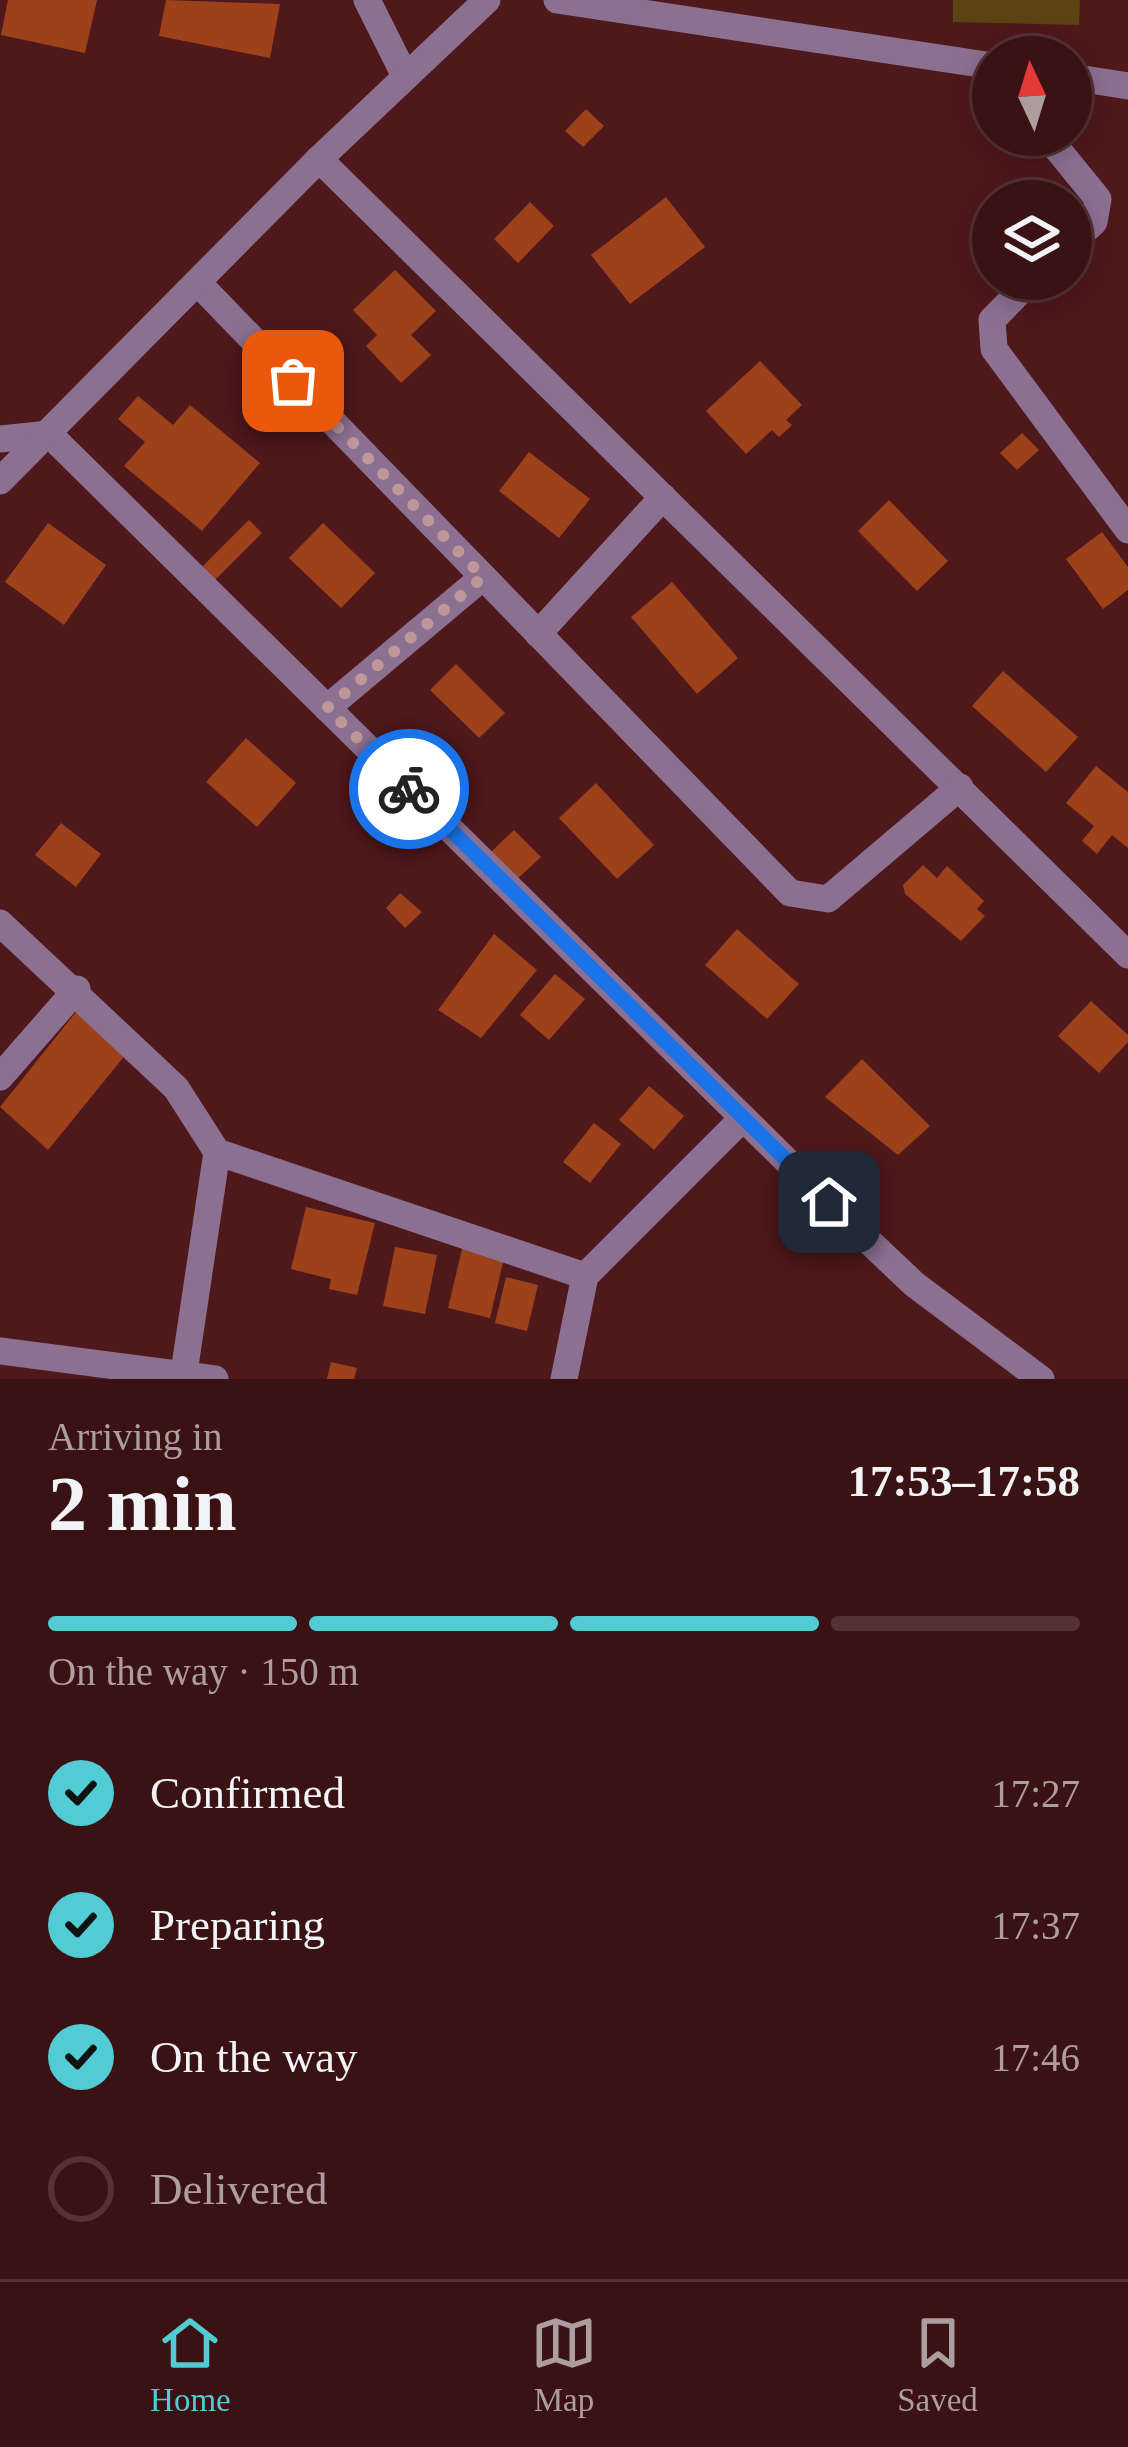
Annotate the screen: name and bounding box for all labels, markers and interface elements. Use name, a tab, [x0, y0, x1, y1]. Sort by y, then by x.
north arrow	[972, 36, 1092, 156]
map controls	[972, 36, 1092, 300]
button: layers	[972, 180, 1092, 300]
pin	[242, 330, 344, 432]
icon: bag	[260, 348, 326, 414]
courier	[349, 729, 469, 849]
icon: bike	[376, 756, 442, 822]
pin	[778, 1151, 880, 1253]
icon: home	[796, 1169, 862, 1235]
text: Arriving in	[48, 1415, 222, 1458]
text: 17:53–17:58	[848, 1456, 1080, 1506]
text: 2 min	[48, 1460, 237, 1547]
text: On the way · 150 m	[48, 1650, 359, 1693]
icon: check	[48, 1760, 114, 1826]
text: Confirmed	[150, 1768, 345, 1818]
text: 17:27	[991, 1772, 1080, 1815]
icon: check	[48, 1892, 114, 1958]
text: Preparing	[150, 1900, 325, 1950]
text: 17:37	[991, 1904, 1080, 1947]
icon: check	[48, 2024, 114, 2090]
text: On the way	[150, 2032, 357, 2082]
text: 17:46	[991, 2036, 1080, 2079]
text: Delivered	[150, 2164, 327, 2214]
tab: Home	[150, 2310, 231, 2419]
tab: Map	[531, 2310, 597, 2419]
tab: Saved	[897, 2310, 978, 2419]

